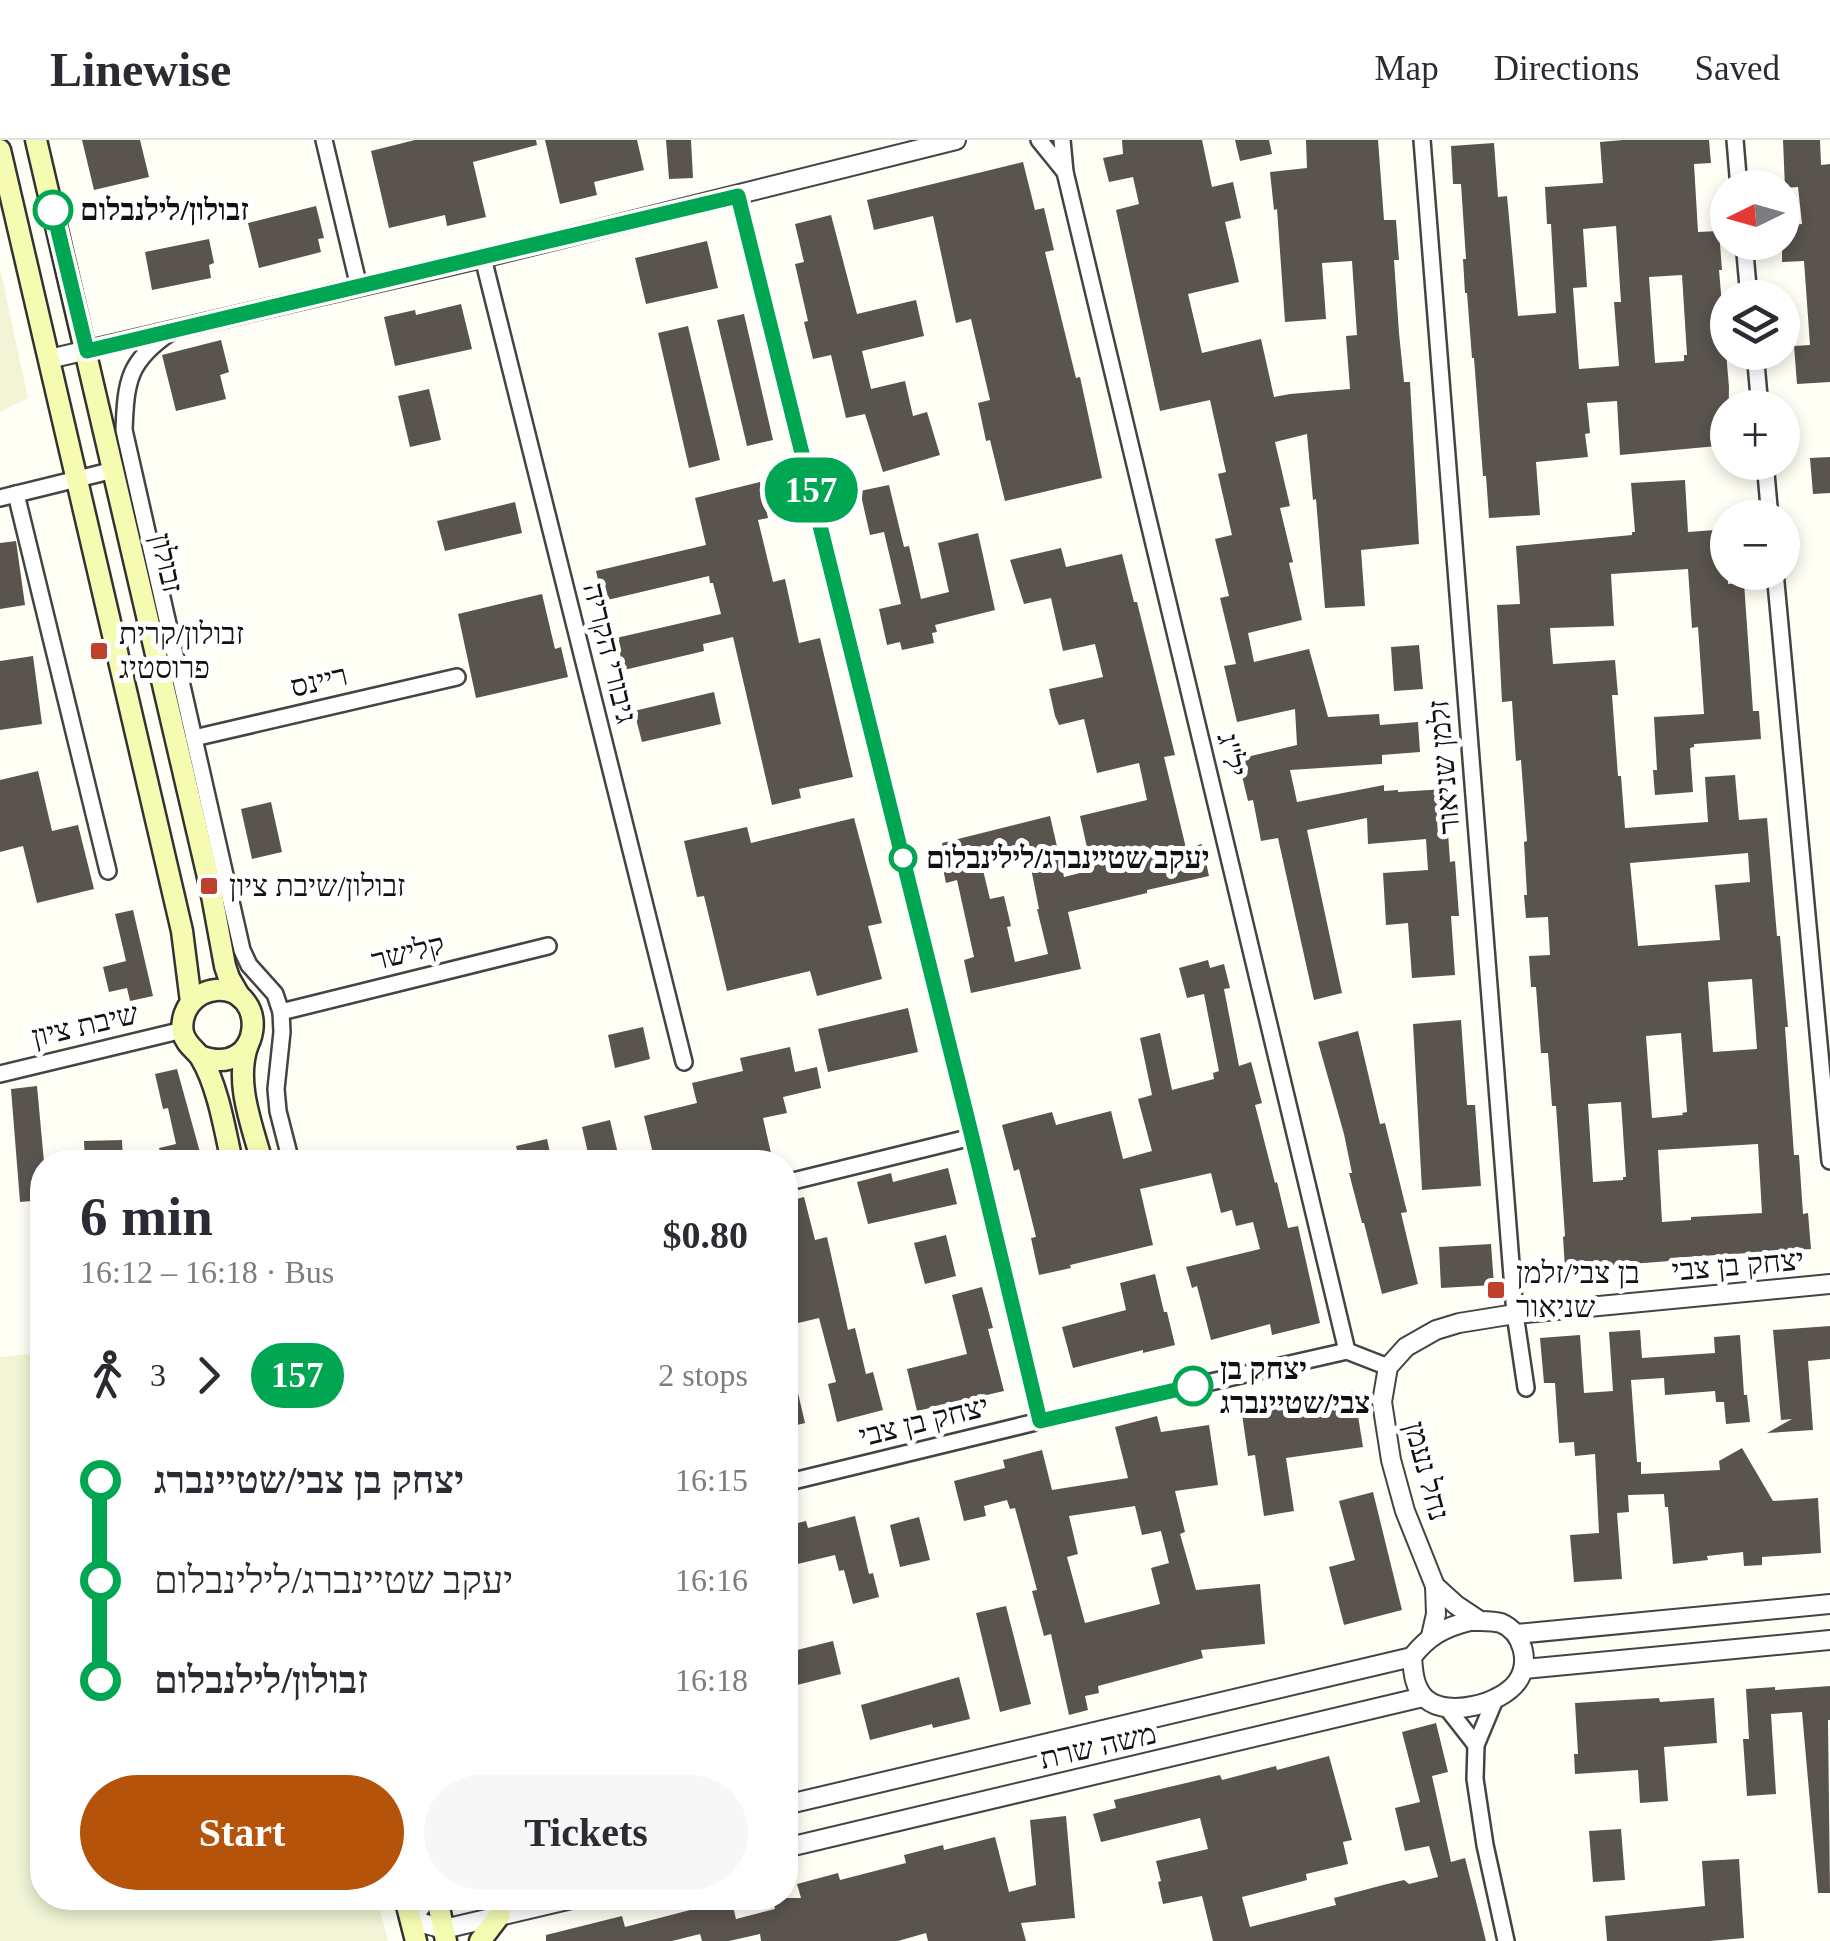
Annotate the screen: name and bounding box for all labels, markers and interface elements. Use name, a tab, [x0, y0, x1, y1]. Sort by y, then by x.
text: Linewise	[50, 43, 231, 96]
text: Map	[1375, 49, 1439, 88]
text: Directions	[1494, 49, 1639, 88]
text: Saved	[1694, 49, 1780, 88]
north arrow	[1710, 170, 1800, 260]
map controls	[1710, 170, 1800, 590]
marker: זבולון/לילנבלום	[34, 191, 72, 229]
place label: זבולון/לילנבלום	[80, 193, 249, 226]
button: layers	[1710, 280, 1800, 370]
button: +	[1710, 390, 1800, 480]
line badge: 157	[754, 458, 868, 522]
text: 157	[785, 471, 837, 510]
button: −	[1710, 500, 1800, 590]
street label: זבולון	[145, 530, 190, 596]
street label: גיבורי הקריה	[577, 579, 644, 726]
place label: זבולון/קרית פרוסטיג	[119, 617, 244, 684]
marker: זבולון/קרית פרוסטיג	[88, 640, 110, 662]
street label: ריינס	[287, 658, 351, 703]
street label: זלמן שניאור	[1421, 699, 1466, 836]
street label: יל"ג	[1211, 730, 1254, 780]
place label: יעקב שטיינברג/לילינבלום	[926, 841, 1210, 874]
marker: יעקב שטיינברג/לילינבלום	[890, 845, 916, 871]
place label: זבולון/שיבת ציון	[229, 869, 405, 902]
marker: זבולון/שיבת ציון	[198, 875, 220, 897]
street label: קלישר	[368, 927, 448, 976]
street label: שיבת ציון	[28, 996, 141, 1053]
text: 6 min	[80, 1186, 213, 1247]
text: $0.80	[663, 1214, 748, 1256]
street label: יצחק בן צבי	[1670, 1242, 1805, 1287]
text: 16:12 – 16:18 · Bus	[80, 1254, 334, 1290]
place label: בן צבי/זלמן שניאור	[1516, 1256, 1640, 1323]
marker: בן צבי/זלמן שניאור	[1485, 1279, 1507, 1301]
icon: walk	[80, 1348, 135, 1403]
icon: forward	[181, 1348, 236, 1403]
place label: יצחק בן צבי/שטיינברג	[1220, 1352, 1370, 1419]
text: 157	[271, 1356, 324, 1395]
text: 3	[150, 1357, 166, 1393]
text: 2 stops	[658, 1357, 748, 1393]
marker: יצחק בן צבי/שטיינברג	[1174, 1367, 1212, 1405]
street label: יצחק בן צבי	[856, 1388, 992, 1453]
street label: נחל נעמן	[1398, 1418, 1457, 1524]
text: יצחק בן צבי/שטיינברג	[154, 1459, 464, 1501]
text: 16:15	[675, 1462, 748, 1498]
text: יעקב שטיינברג/לילינבלום	[154, 1559, 513, 1601]
text: 16:16	[675, 1562, 748, 1598]
text: זבולון/לילנבלום	[154, 1659, 368, 1701]
text: 16:18	[675, 1662, 748, 1698]
street label: משה שרת	[1037, 1716, 1159, 1775]
button: Start	[80, 1775, 404, 1890]
button: Tickets	[424, 1775, 748, 1890]

